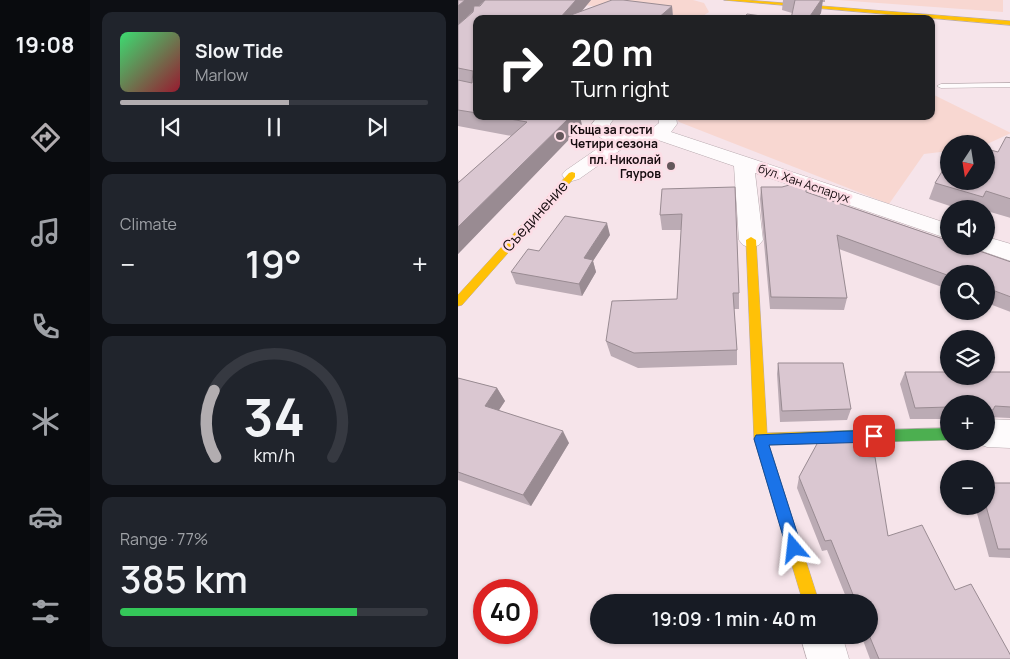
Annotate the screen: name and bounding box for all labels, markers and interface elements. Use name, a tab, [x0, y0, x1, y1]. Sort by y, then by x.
text: 20 m	[571, 29, 653, 77]
text: 19:08	[16, 30, 74, 60]
icon: right	[488, 35, 553, 100]
text: Slow Tide	[195, 38, 283, 64]
text: Marlow	[195, 64, 248, 86]
text: Turn right	[571, 74, 669, 104]
icon: previous	[157, 113, 185, 141]
icon: pause	[260, 113, 288, 141]
icon: next	[363, 113, 391, 141]
icon: directions	[28, 120, 63, 155]
place label: Къща за гости Четири сезона	[570, 121, 658, 152]
marker: Къща за гости Четири сезона	[554, 130, 566, 142]
north arrow	[940, 135, 996, 190]
map controls	[940, 135, 995, 515]
place label: пл. Николай Гяуров	[589, 151, 661, 182]
street label: бул. Хан Аспарух	[756, 159, 853, 207]
marker: пл. Николай Гяуров	[665, 160, 677, 172]
street label: Съединение	[497, 176, 573, 256]
button: sound	[940, 200, 995, 255]
text: Climate	[120, 213, 177, 235]
icon: music	[28, 215, 63, 250]
text: 19°	[245, 237, 302, 289]
text: −	[120, 245, 135, 283]
text: +	[412, 245, 428, 283]
button: search	[940, 265, 995, 320]
icon: phone	[28, 309, 63, 344]
button: layers	[940, 330, 995, 385]
text: 34	[243, 381, 305, 452]
button: +	[940, 395, 995, 450]
icon: climate	[28, 404, 63, 439]
pin	[853, 415, 895, 457]
icon: arrive	[860, 422, 888, 450]
text: km/h	[253, 443, 295, 467]
button: −	[940, 460, 995, 515]
icon: car	[28, 499, 63, 534]
position arrow	[767, 521, 819, 573]
text: Range · 77%	[120, 528, 208, 550]
text: 385 km	[120, 552, 248, 604]
speed limit sign: 40	[473, 579, 538, 644]
icon: filters	[28, 594, 63, 629]
text: 19:09 · 1 min · 40 m	[652, 606, 816, 632]

